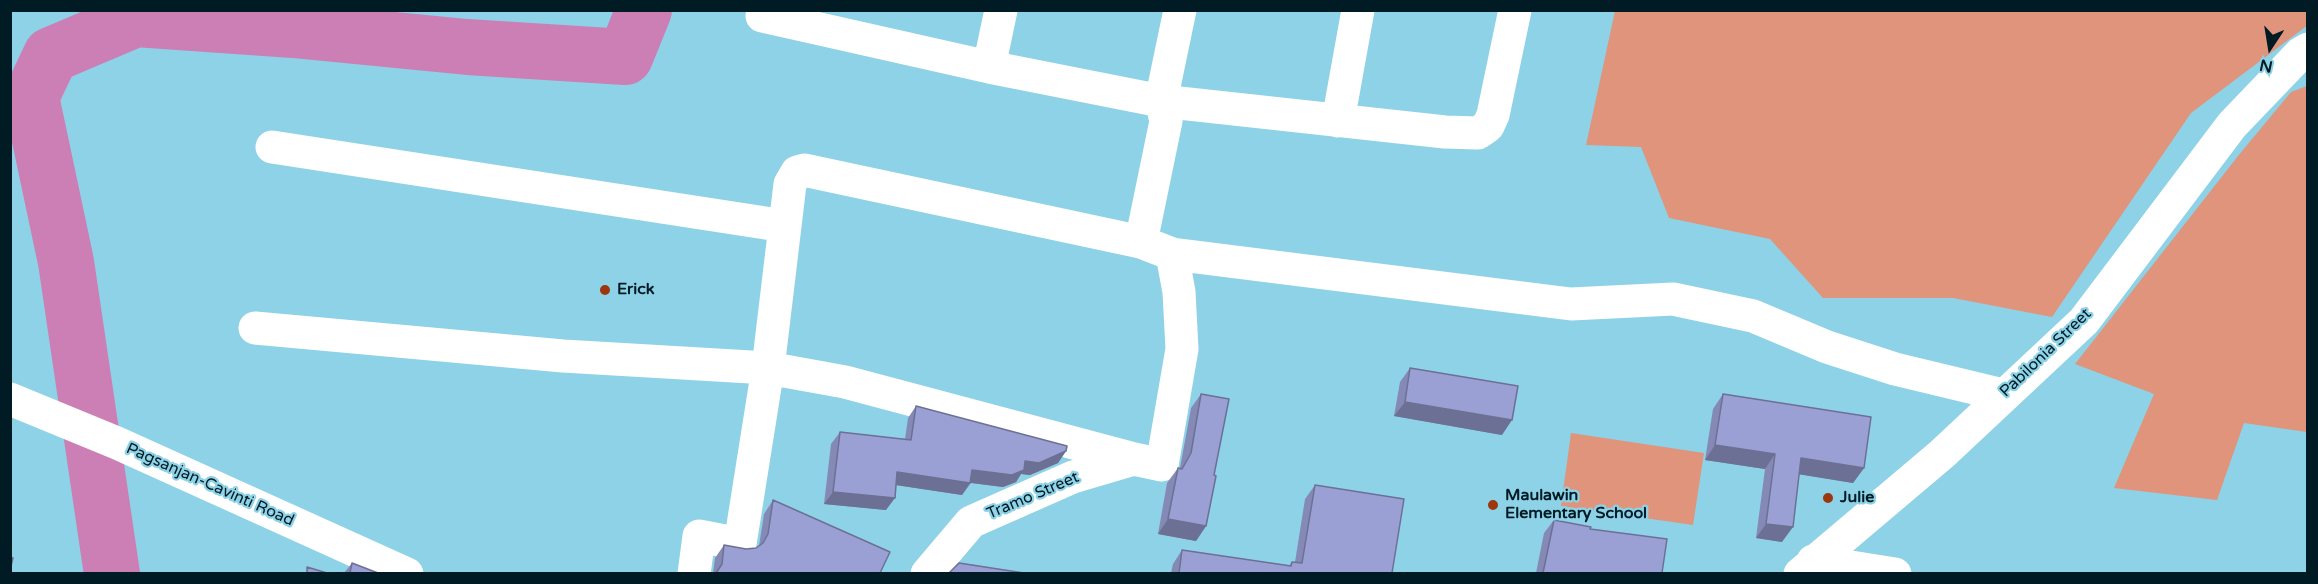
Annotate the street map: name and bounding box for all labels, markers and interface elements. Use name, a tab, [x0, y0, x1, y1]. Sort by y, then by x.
north arrow	[2240, 18, 2300, 78]
text: N	[2258, 54, 2275, 77]
place label: Erick	[617, 280, 654, 300]
marker: Erick	[598, 283, 612, 297]
street label: Pabilonia Street	[1996, 305, 2096, 401]
street label: Pagsanjan-Cavinti Road	[123, 439, 297, 531]
street label: Tramo Street	[984, 468, 1082, 524]
place label: Maulawin Elementary School	[1505, 486, 1647, 524]
place label: Julie	[1840, 488, 1874, 508]
marker: Julie	[1821, 491, 1835, 505]
marker: Maulawin Elementary School	[1486, 498, 1500, 512]

